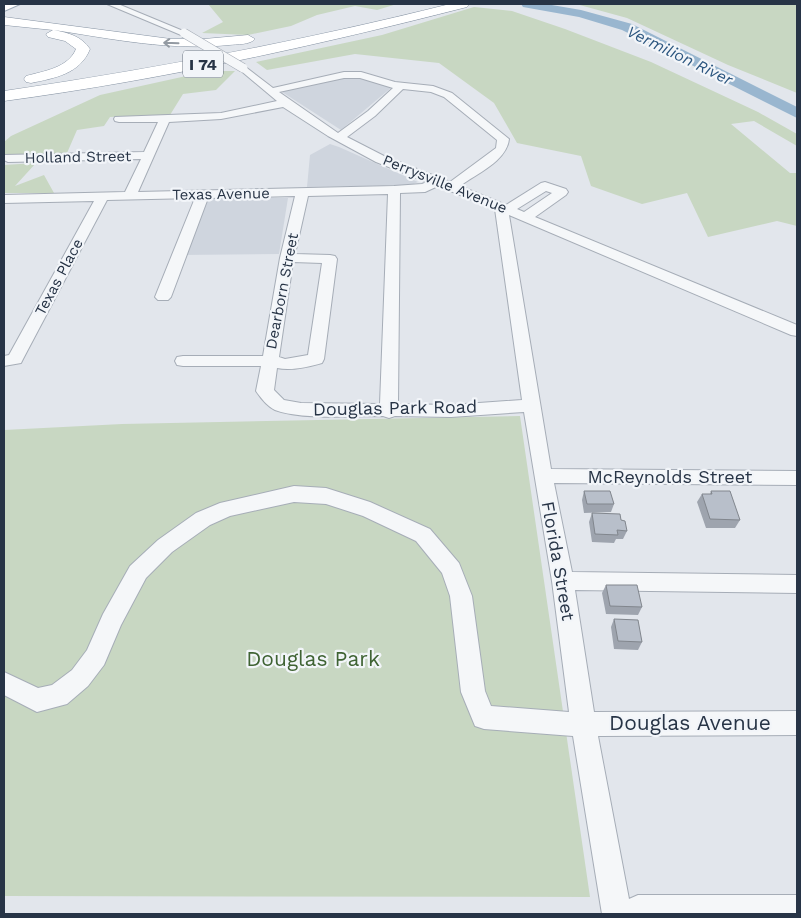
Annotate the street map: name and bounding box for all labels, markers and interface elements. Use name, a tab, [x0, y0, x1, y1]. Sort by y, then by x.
water label: Vermilion River	[624, 22, 736, 90]
one-way arrow	[164, 38, 180, 47]
road number: I 74	[183, 51, 223, 78]
street label: Holland Street	[25, 147, 132, 167]
street label: Perrysville Avenue	[380, 151, 510, 217]
street label: Texas Avenue	[172, 184, 270, 204]
street label: Dearborn Street	[262, 231, 302, 351]
street label: Texas Place	[31, 236, 87, 318]
street label: Douglas Park Road	[313, 396, 477, 419]
street label: McReynolds Street	[588, 466, 753, 487]
street label: Florida Street	[538, 500, 579, 623]
park label: Douglas Park	[246, 646, 380, 671]
street label: Douglas Avenue	[609, 710, 771, 735]

